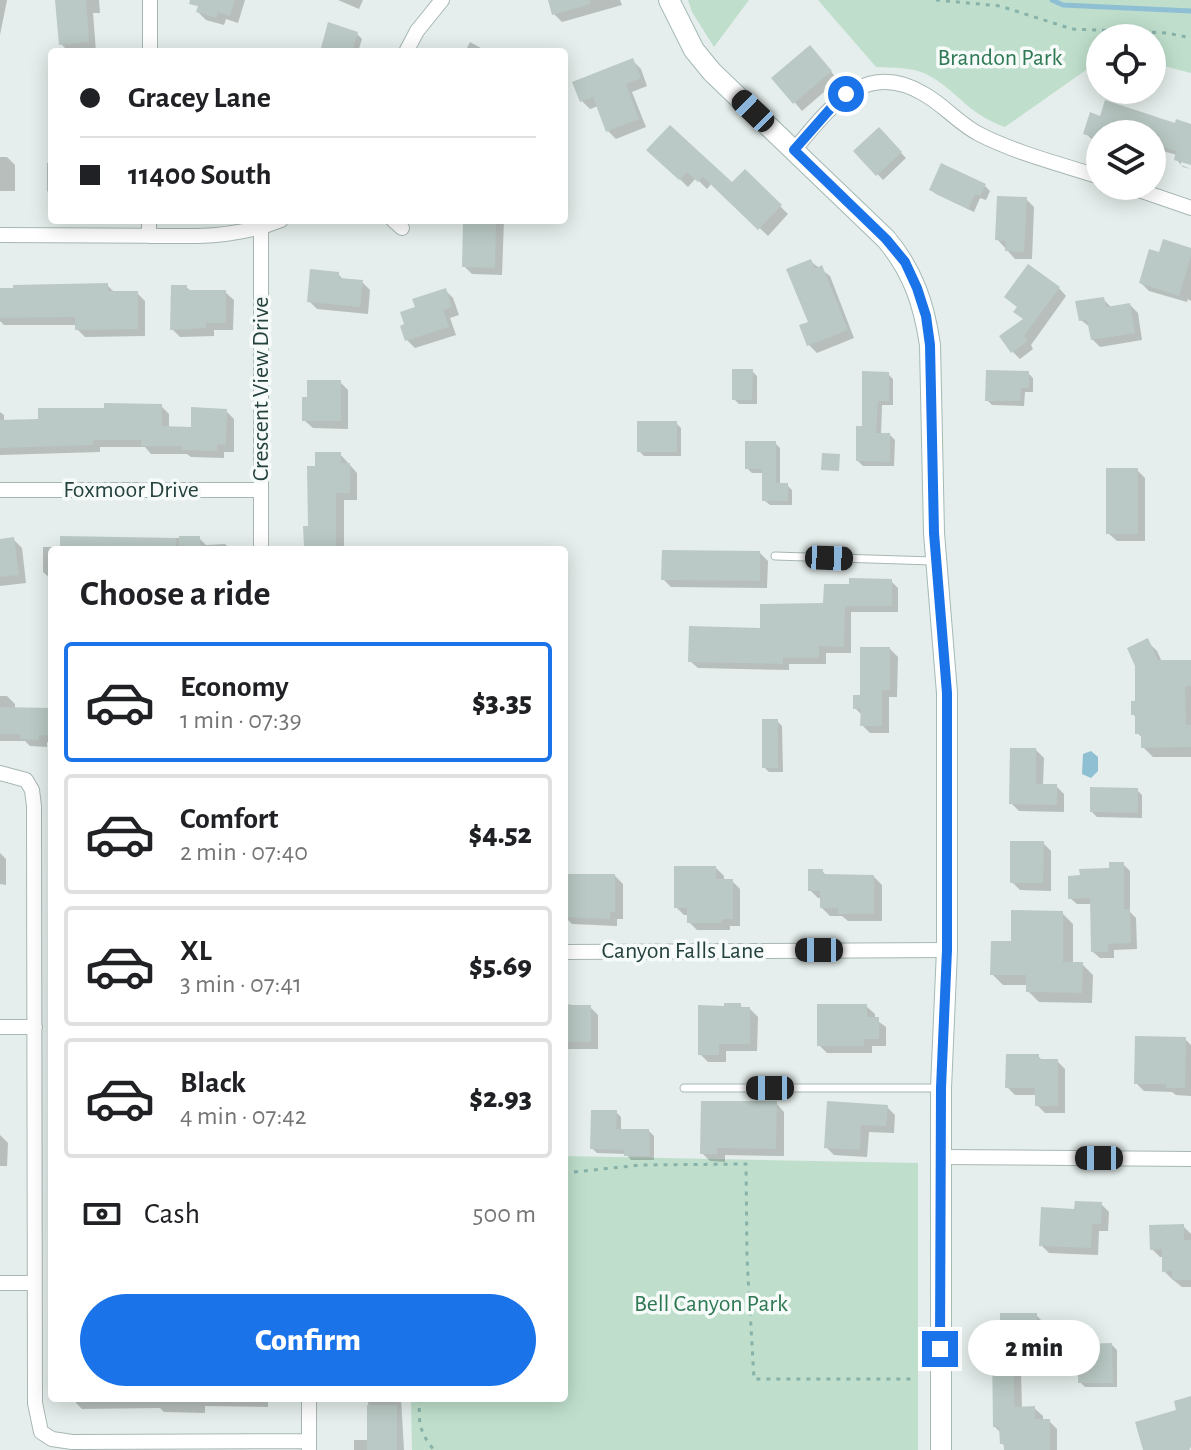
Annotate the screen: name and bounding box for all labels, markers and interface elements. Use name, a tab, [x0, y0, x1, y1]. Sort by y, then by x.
map controls	[1086, 24, 1166, 200]
button: locate	[1086, 24, 1166, 104]
park label: Brandon Park	[937, 46, 1063, 70]
route start	[828, 76, 864, 112]
text: Gracey Lane	[128, 83, 271, 113]
car	[727, 86, 779, 136]
button: layers	[1086, 120, 1166, 200]
text: 11400 South	[128, 160, 272, 190]
street label: Crescent View Drive	[249, 297, 273, 481]
street label: Foxmoor Drive	[63, 478, 199, 502]
car	[805, 545, 853, 571]
text: Choose a ride	[80, 576, 270, 612]
icon: car	[84, 666, 156, 738]
text: Economy	[180, 672, 289, 702]
text: $3.35	[472, 687, 532, 717]
text: 1 min · 07:39	[180, 707, 302, 733]
icon: car	[84, 798, 156, 870]
text: Comfort	[180, 804, 279, 834]
text: $4.52	[468, 819, 532, 849]
text: 2 min · 07:40	[180, 839, 308, 865]
icon: car	[84, 930, 156, 1002]
text: XL	[180, 936, 212, 966]
car	[795, 938, 843, 962]
street label: Canyon Falls Lane	[602, 939, 764, 963]
text: $5.69	[469, 951, 532, 981]
text: 3 min · 07:41	[180, 971, 302, 997]
icon: car	[84, 1062, 156, 1134]
text: Black	[180, 1068, 246, 1098]
car	[746, 1076, 794, 1100]
text: $2.93	[469, 1083, 532, 1113]
text: 4 min · 07:42	[180, 1103, 307, 1129]
car	[1075, 1146, 1123, 1170]
icon: cash	[80, 1192, 124, 1236]
text: Cash	[144, 1199, 200, 1229]
text: 500 m	[473, 1201, 536, 1227]
park label: Bell Canyon Park	[634, 1292, 788, 1316]
button: Confirm	[80, 1294, 536, 1386]
callout: 2 min	[968, 1321, 1100, 1377]
route end	[922, 1331, 958, 1367]
text: 2 min	[1005, 1335, 1063, 1361]

